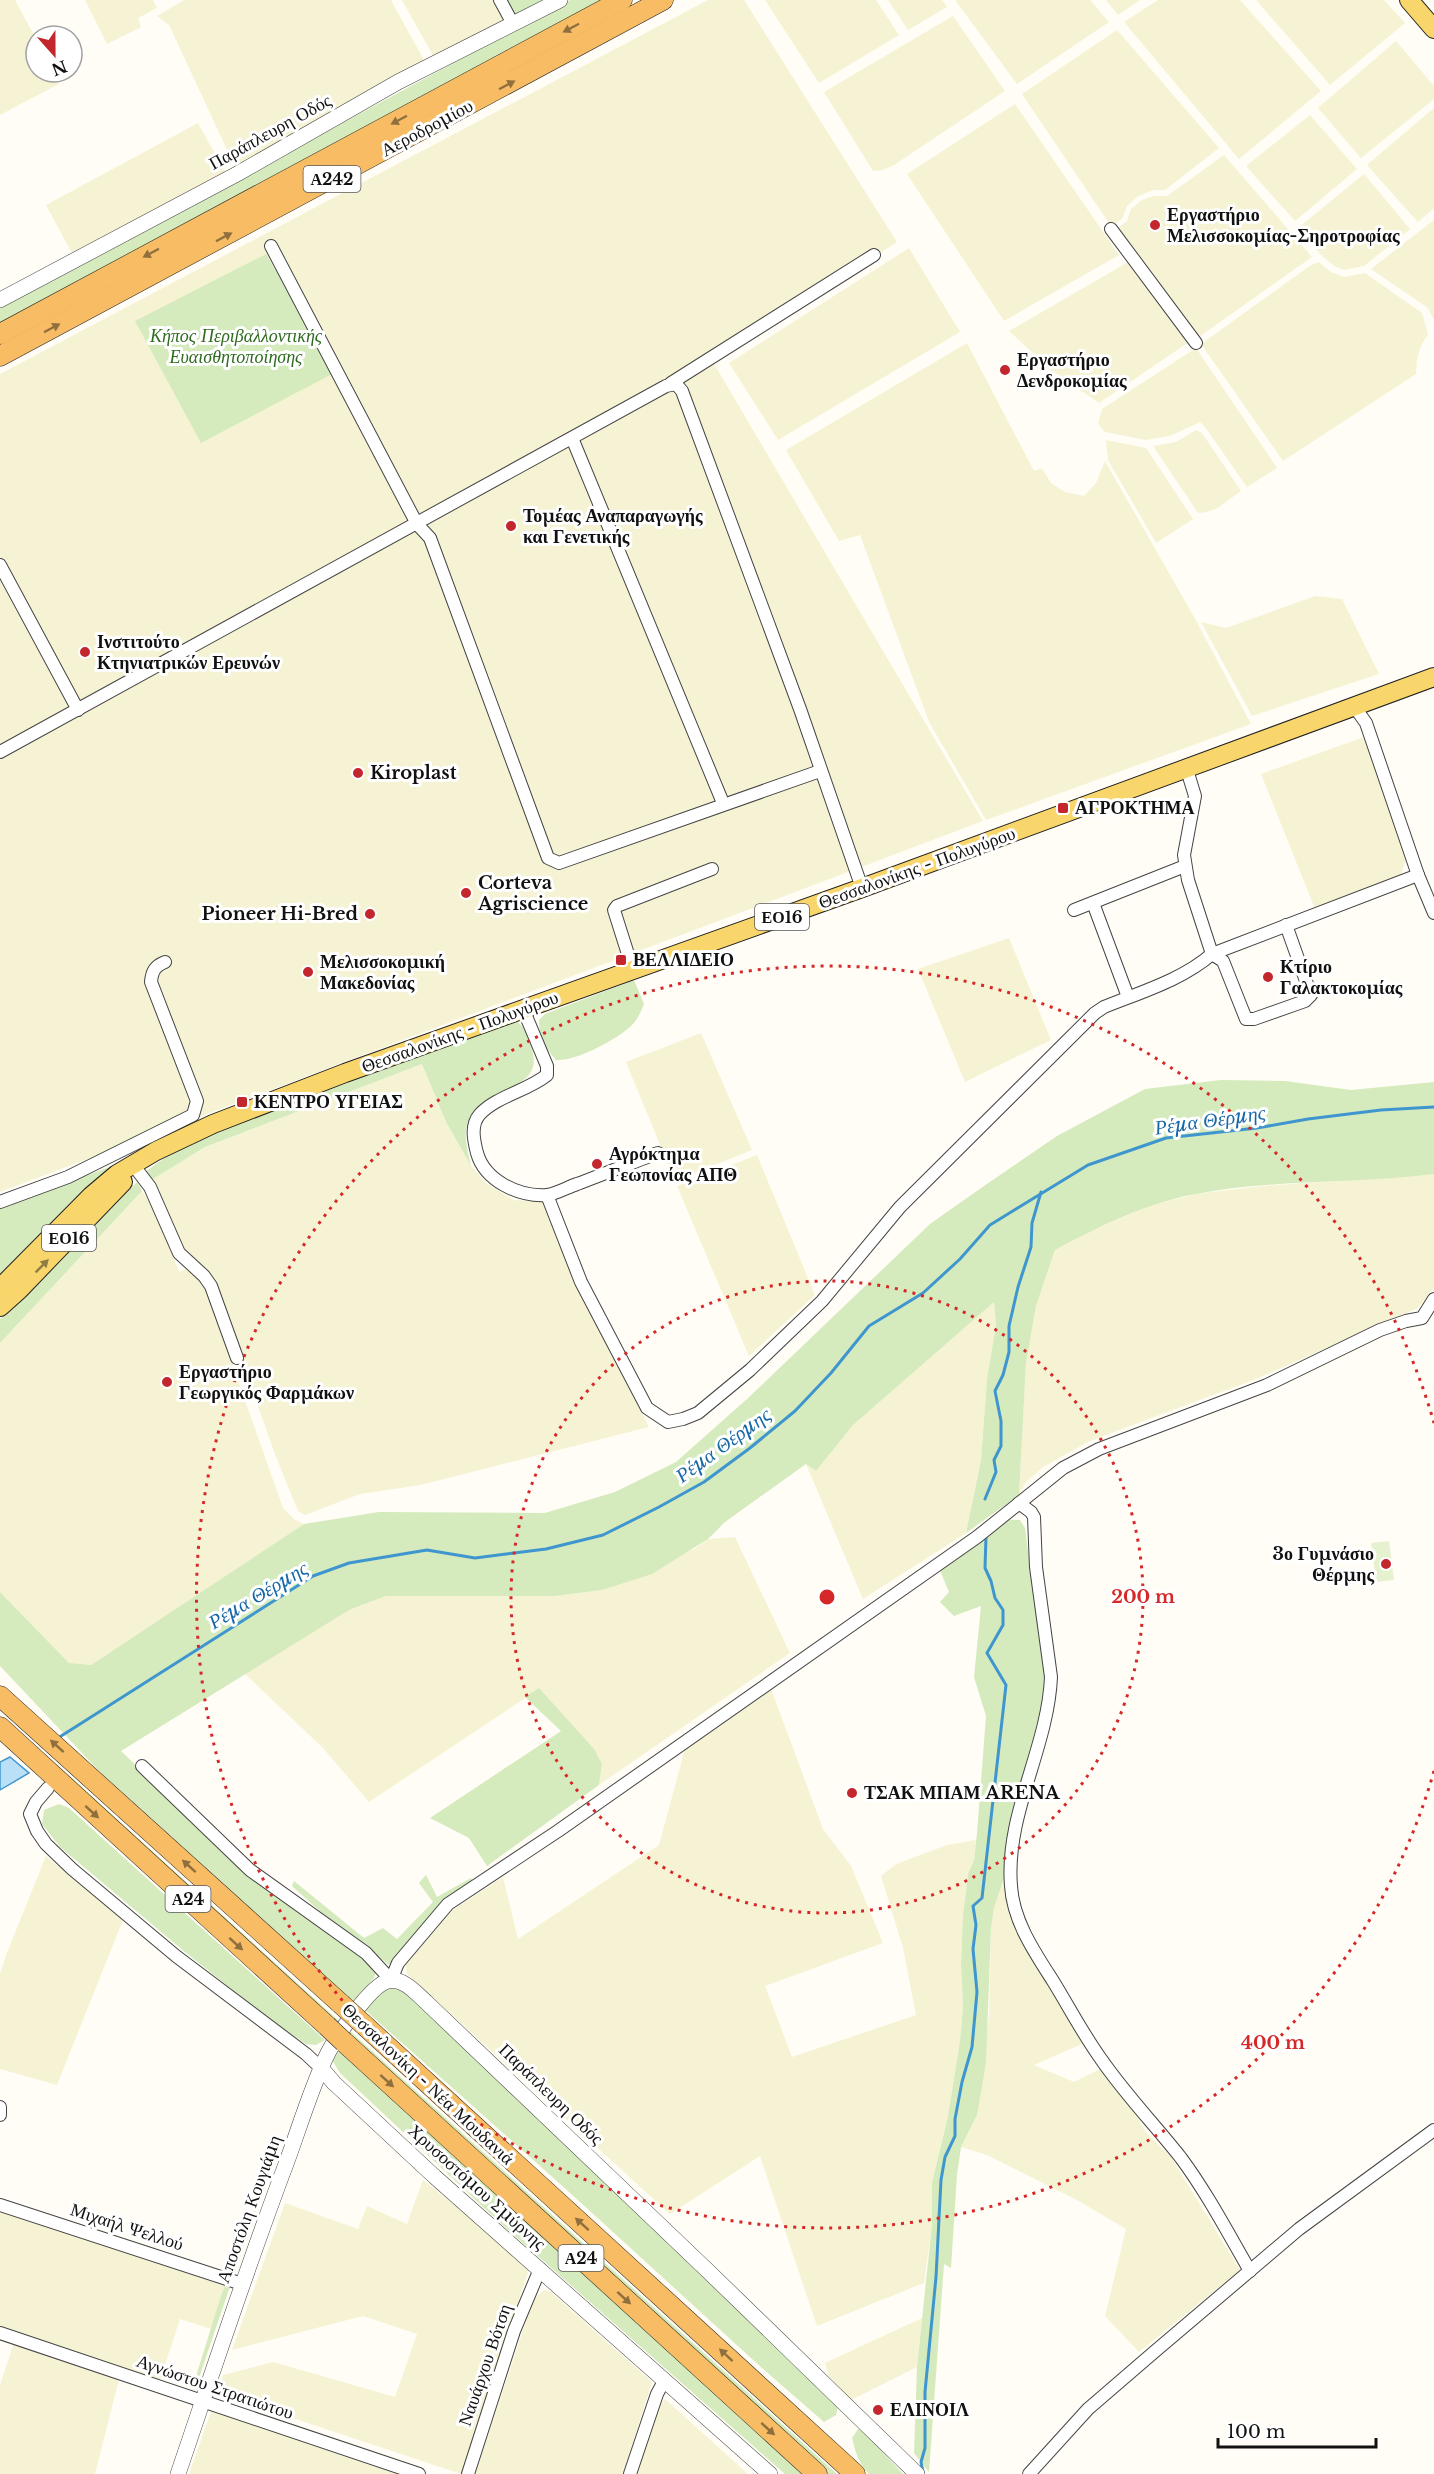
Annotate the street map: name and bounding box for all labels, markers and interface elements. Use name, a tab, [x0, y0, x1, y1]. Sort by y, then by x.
one-way arrow	[562, 22, 580, 32]
north arrow	[24, 24, 84, 84]
text: N	[49, 56, 70, 80]
one-way arrow	[498, 80, 515, 90]
street label: Παράπλευρη Οδός	[205, 89, 335, 175]
street label: Αεροδρομίου	[377, 95, 477, 161]
one-way arrow	[391, 116, 408, 125]
road number: Α242	[304, 166, 360, 192]
place label: Εργαστήριο Μελισσοκομίας-Σηροτροφίας	[1167, 204, 1400, 247]
marker: Εργαστήριο Μελισσοκομίας-Σηροτροφίας	[1148, 218, 1162, 232]
one-way arrow	[215, 232, 232, 241]
one-way arrow	[142, 248, 159, 258]
one-way arrow	[43, 323, 60, 333]
park label: Κήπος Περιβαλλοντικής Ευαισθητοποίησης	[149, 325, 323, 368]
place label: Εργαστήριο Δενδροκομίας	[1017, 349, 1127, 392]
marker: Εργαστήριο Δενδροκομίας	[998, 363, 1012, 377]
place label: Τομέας Αναπαραγωγής και Γενετικής	[523, 505, 703, 548]
marker: Τομέας Αναπαραγωγής και Γενετικής	[504, 519, 518, 533]
place label: Ινστιτούτο Κτηνιατρικών Ερευνών	[97, 631, 280, 674]
marker: Ινστιτούτο Κτηνιατρικών Ερευνών	[78, 645, 92, 659]
place label: Kiroplast	[370, 762, 457, 784]
marker: Kiroplast	[351, 766, 365, 780]
place label: ΑΓΡΟΚΤΗΜΑ	[1075, 797, 1194, 819]
marker: ΑΓΡΟΚΤΗΜΑ	[1056, 801, 1070, 815]
street label: Θεσσαλονίκης - Πολυγύρου	[816, 822, 1018, 914]
place label: Corteva Agriscience	[477, 872, 588, 915]
marker: Corteva Agriscience	[459, 886, 473, 900]
place label: Pioneer Hi-Bred	[201, 903, 358, 925]
road number: ΕΟ16	[755, 904, 809, 930]
marker: Pioneer Hi-Bred	[363, 907, 377, 921]
place label: ΒΕΛΛΙΔΕΙΟ	[633, 949, 734, 971]
place label: Μελισσοκομική Μακεδονίας	[320, 951, 445, 994]
marker: ΒΕΛΛΙΔΕΙΟ	[614, 953, 628, 967]
place label: Κτίριο Γαλακτοκομίας	[1280, 956, 1403, 999]
marker: Μελισσοκομική Μακεδονίας	[301, 965, 315, 979]
marker: Κτίριο Γαλακτοκομίας	[1261, 970, 1275, 984]
street label: Θεσσαλονίκης - Πολυγύρου	[359, 986, 561, 1078]
place label: ΚΕΝΤΡΟ ΥΓΕΙΑΣ	[254, 1091, 403, 1113]
marker: ΚΕΝΤΡΟ ΥΓΕΙΑΣ	[235, 1095, 249, 1109]
water label: Ρέμα Θέρμης	[1152, 1100, 1268, 1140]
place label: Αγρόκτημα Γεωπονίας ΑΠΘ	[609, 1143, 737, 1186]
marker: Αγρόκτημα Γεωπονίας ΑΠΘ	[590, 1157, 604, 1171]
road number: ΕΟ16	[42, 1225, 96, 1251]
one-way arrow	[35, 1260, 49, 1274]
place label: Εργαστήριο Γεωργικός Φαρμάκων	[179, 1361, 354, 1404]
marker: Εργαστήριο Γεωργικός Φαρμάκων	[160, 1375, 174, 1389]
water label: Ρέμα Θέρμης	[670, 1402, 776, 1488]
place label: 3ο Γυμνάσιο Θέρμης	[1273, 1543, 1374, 1586]
water label: Ρέμα Θέρμης	[203, 1556, 313, 1635]
marker: 3ο Γυμνάσιο Θέρμης	[1379, 1557, 1393, 1571]
text: 200 m	[1111, 1586, 1175, 1608]
centre of rings	[817, 1587, 837, 1607]
one-way arrow	[50, 1740, 65, 1753]
place label: ΤΣΑΚ ΜΠΑΜ ARENA	[864, 1782, 1061, 1804]
marker: ΤΣΑΚ ΜΠΑΜ ARENA	[845, 1786, 859, 1800]
one-way arrow	[85, 1805, 100, 1819]
one-way arrow	[182, 1860, 197, 1873]
road number: Α24	[166, 1886, 210, 1912]
one-way arrow	[229, 1936, 243, 1950]
street label: Θεσσαλονίκη - Νέα Μουδανιά	[338, 1999, 519, 2170]
text: 400 m	[1241, 2032, 1305, 2054]
street label: Παράπλευρη Οδός	[494, 2039, 608, 2149]
one-way arrow	[379, 2074, 394, 2087]
street label: Χρυσοστόμου Σμύρνης	[404, 2119, 550, 2255]
street label: Αποστόλη Κουγιάμη	[212, 2132, 286, 2286]
street label: Μιχαήλ Ψελλού	[68, 2198, 186, 2256]
one-way arrow	[575, 2218, 590, 2231]
road number: Α24	[558, 2245, 604, 2271]
one-way arrow	[617, 2290, 631, 2304]
street label: Ναυάρχου Βότση	[454, 2301, 516, 2429]
one-way arrow	[719, 2348, 734, 2362]
street label: Αγνώστου Στρατιώτου	[134, 2350, 296, 2424]
place label: ΕΛΙΝΟΙΛ	[890, 2399, 969, 2421]
marker: ΕΛΙΝΟΙΛ	[871, 2403, 885, 2417]
scale bar	[1218, 2411, 1376, 2449]
text: 100 m	[1227, 2421, 1285, 2443]
one-way arrow	[760, 2422, 775, 2435]

